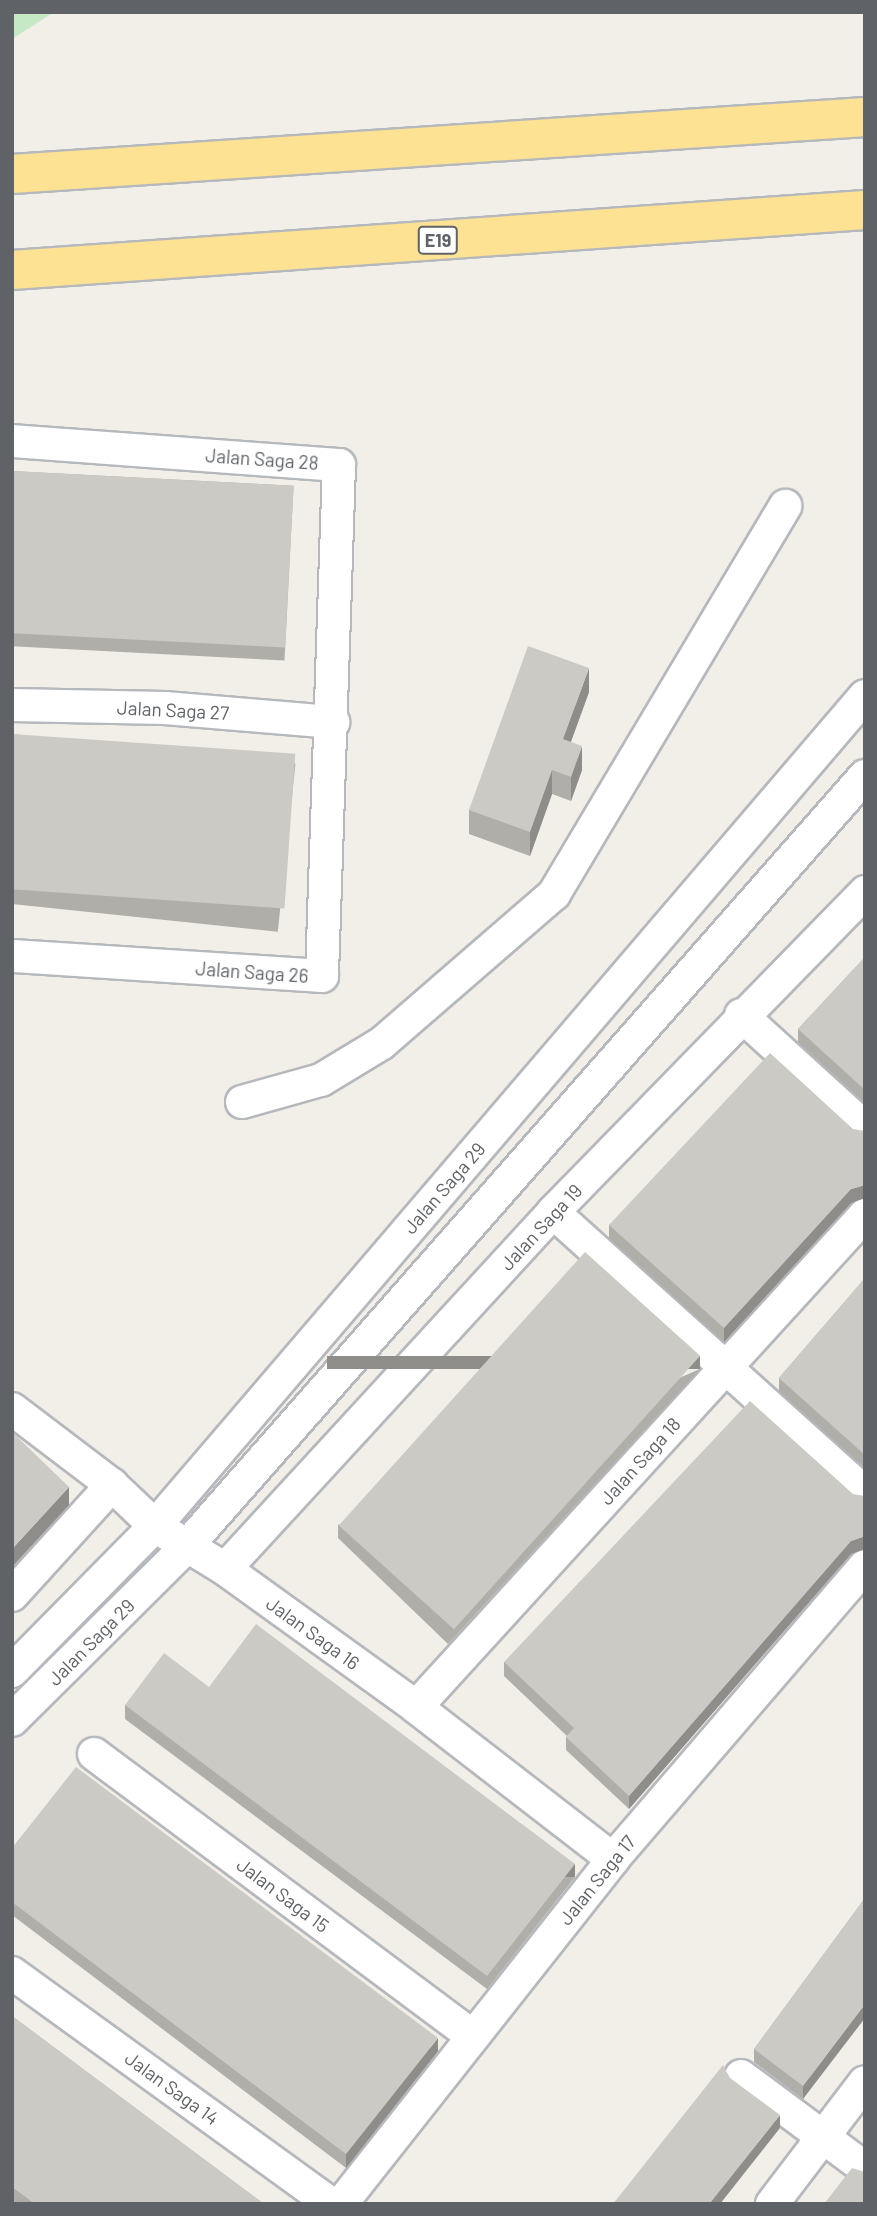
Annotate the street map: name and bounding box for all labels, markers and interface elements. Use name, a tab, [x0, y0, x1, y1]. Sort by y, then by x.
road number: E19	[417, 226, 459, 254]
street label: Jalan Saga 28	[205, 444, 319, 474]
street label: Jalan Saga 27	[116, 696, 230, 724]
street label: Jalan Saga 26	[195, 957, 309, 987]
street label: Jalan Saga 29	[398, 1138, 490, 1238]
street label: Jalan Saga 19	[495, 1179, 587, 1275]
street label: Jalan Saga 18	[595, 1413, 685, 1509]
street label: Jalan Saga 16	[262, 1592, 364, 1674]
street label: Jalan Saga 29	[43, 1594, 139, 1690]
street label: Jalan Saga 17	[554, 1831, 640, 1929]
street label: Jalan Saga 15	[232, 1853, 334, 1937]
street label: Jalan Saga 14	[121, 2046, 223, 2130]

